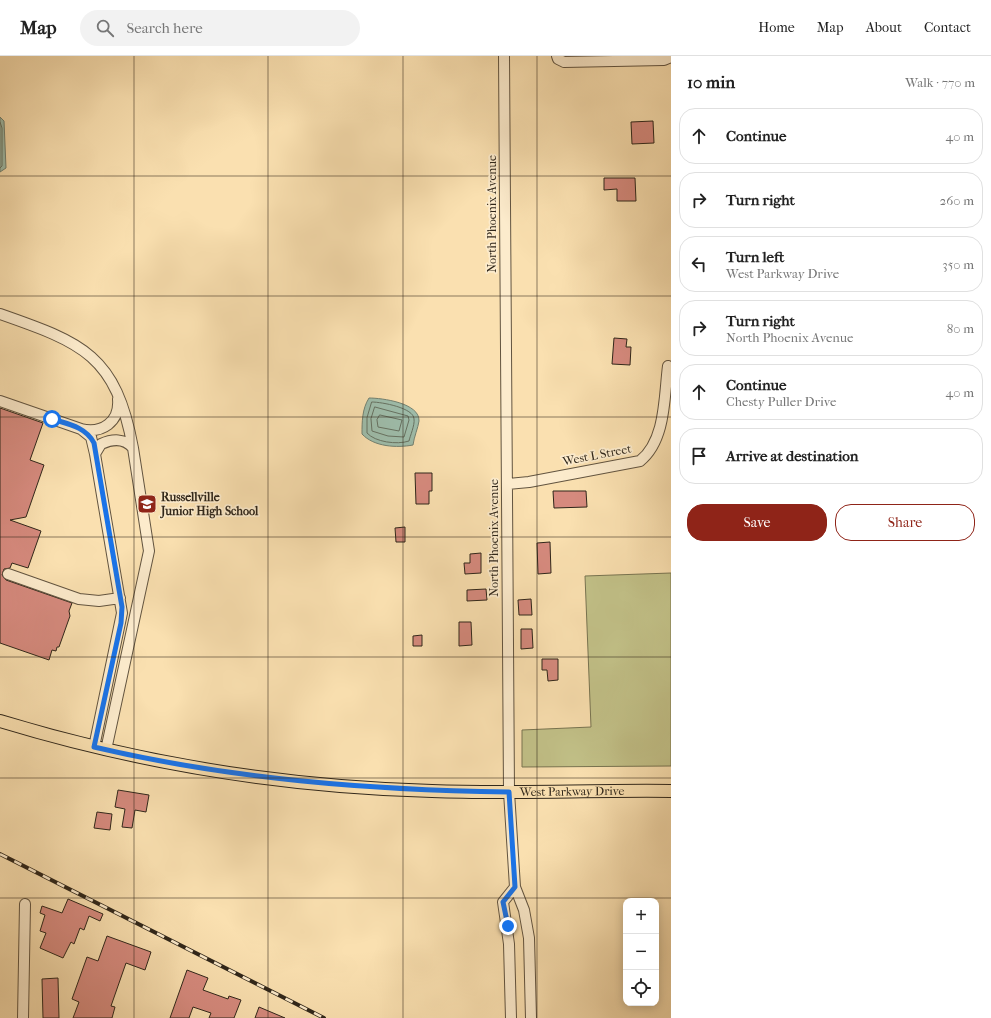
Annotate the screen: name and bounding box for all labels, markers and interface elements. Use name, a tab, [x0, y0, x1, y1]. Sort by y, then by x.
search box	[80, 10, 360, 46]
text: Map	[20, 17, 56, 39]
icon: search	[94, 17, 116, 39]
text: Search here	[126, 19, 203, 37]
text: Home	[758, 19, 795, 36]
text: Map	[817, 19, 844, 36]
text: About	[866, 19, 902, 36]
text: Contact	[924, 19, 971, 36]
text: 10 min	[687, 72, 735, 92]
text: Walk · 770 m	[905, 75, 975, 90]
icon: ahead	[688, 125, 710, 147]
text: Continue	[726, 127, 786, 145]
text: 40 m	[946, 129, 974, 144]
street label: North Phoenix Avenue	[485, 155, 499, 273]
icon: right	[688, 189, 710, 211]
text: Turn right	[726, 191, 795, 209]
text: 260 m	[940, 193, 974, 208]
text: Turn left	[726, 248, 784, 266]
icon: left	[688, 253, 710, 275]
text: 350 m	[942, 257, 974, 272]
text: West Parkway Drive	[726, 266, 839, 281]
text: Turn right	[726, 312, 795, 330]
icon: right	[688, 317, 710, 339]
text: 80 m	[947, 321, 974, 336]
text: North Phoenix Avenue	[726, 330, 853, 345]
text: Continue	[726, 376, 786, 394]
icon: ahead	[688, 381, 710, 403]
text: 40 m	[946, 385, 974, 400]
text: Chesty Puller Drive	[726, 394, 836, 409]
route start	[43, 410, 61, 428]
street label: West L Street	[560, 441, 633, 469]
icon: arrive	[688, 445, 710, 467]
text: Arrive at destination	[726, 447, 858, 465]
street label: North Phoenix Avenue	[487, 479, 501, 597]
place label: Russellville Junior High School	[159, 490, 259, 519]
school or university icon: Russellville Junior High School	[136, 493, 158, 515]
button: Save	[687, 504, 827, 541]
button: Share	[835, 504, 975, 541]
street label: West Parkway Drive	[519, 784, 624, 799]
map controls	[623, 898, 659, 1006]
button: +	[623, 898, 659, 934]
route end	[499, 917, 517, 935]
button: −	[623, 934, 659, 970]
button: locate	[623, 970, 659, 1006]

